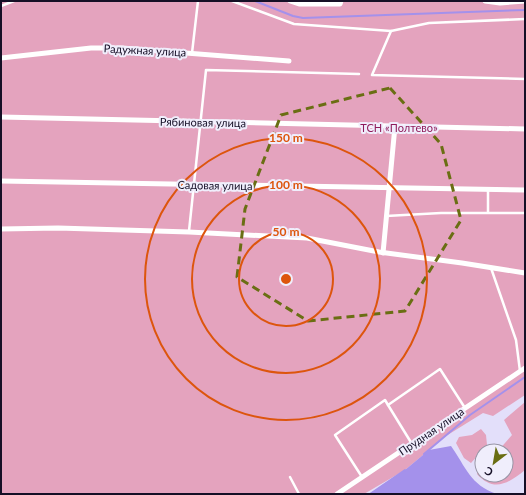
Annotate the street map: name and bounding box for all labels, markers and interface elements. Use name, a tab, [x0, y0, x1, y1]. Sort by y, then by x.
street label: Радужная улица	[103, 41, 187, 59]
street label: Рябиновая улица	[160, 115, 246, 129]
park label: ТСН «Полтево»	[360, 121, 438, 134]
text: 150 m	[269, 130, 303, 145]
text: 100 m	[269, 177, 303, 192]
street label: Садовая улица	[177, 178, 253, 192]
text: 50 m	[273, 224, 299, 239]
centre of rings	[279, 272, 293, 286]
street label: Прудная улица	[396, 404, 466, 458]
north arrow	[474, 443, 514, 483]
text: С	[482, 464, 495, 479]

